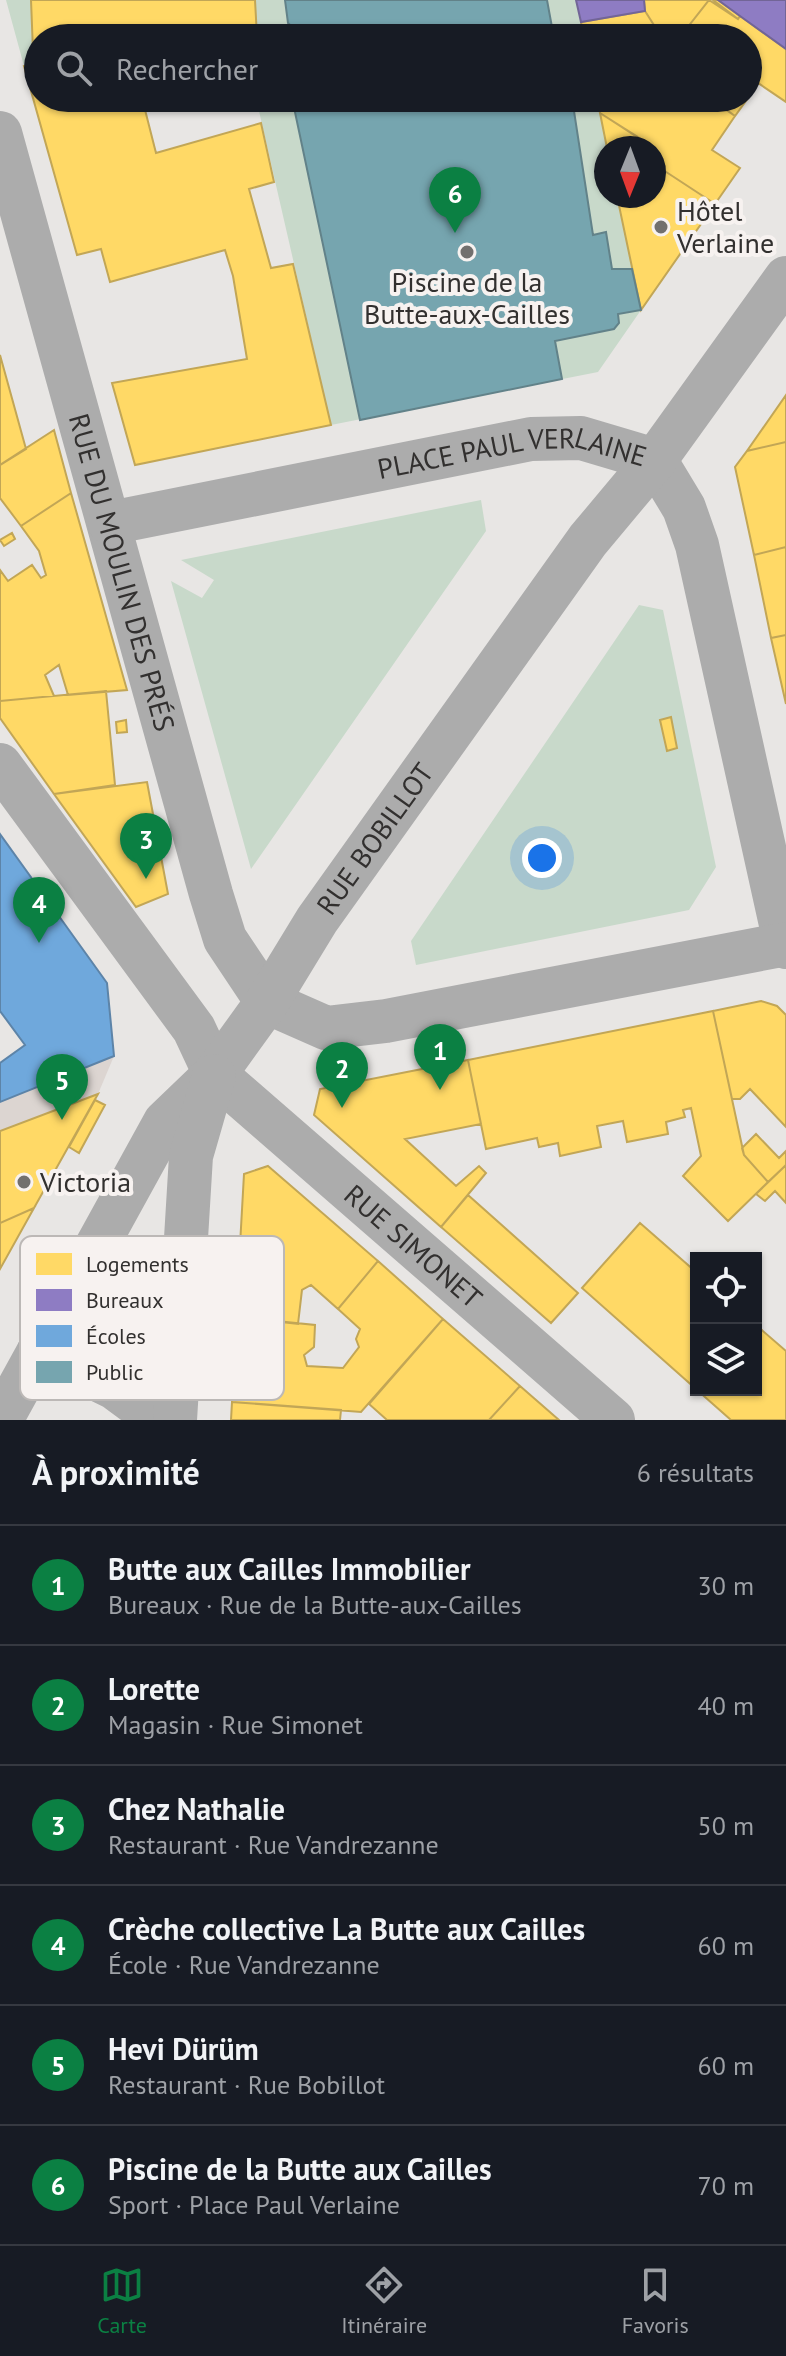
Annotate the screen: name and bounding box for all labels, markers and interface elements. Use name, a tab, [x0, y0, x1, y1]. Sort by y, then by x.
search box	[24, 24, 762, 112]
icon: search	[52, 46, 96, 90]
text: Rechercher	[116, 49, 258, 88]
north arrow	[594, 136, 666, 208]
pin: 6	[429, 167, 481, 233]
place label: Hôtel Verlaine	[676, 192, 774, 261]
marker: Hôtel Verlaine	[652, 218, 670, 236]
marker: Piscine de la Butte-aux-Cailles	[458, 243, 476, 261]
place label: Piscine de la Butte-aux-Cailles	[364, 263, 570, 332]
street label: RUE DU MOULIN DES PRÉS	[61, 409, 184, 735]
street label: PLACE PAUL VERLAINE	[374, 418, 651, 487]
street label: RUE BOBILLOT	[308, 755, 441, 922]
pin: 3	[120, 813, 172, 879]
your location	[522, 838, 562, 878]
pin: 4	[13, 877, 65, 943]
pin: 1	[414, 1024, 466, 1090]
pin: 2	[316, 1042, 368, 1108]
pin: 5	[36, 1054, 88, 1120]
place label: Victoria	[39, 1163, 131, 1200]
marker: Victoria	[15, 1173, 33, 1191]
street label: RUE SIMONET	[337, 1176, 491, 1316]
legend	[20, 1236, 284, 1400]
text: Logements	[86, 1250, 189, 1278]
map controls	[690, 1252, 762, 1396]
button: locate	[690, 1252, 762, 1324]
text: Bureaux	[86, 1286, 163, 1314]
text: Écoles	[86, 1322, 146, 1350]
button: layers	[690, 1324, 762, 1396]
text: Public	[86, 1358, 144, 1386]
text: À proximité	[32, 1450, 200, 1494]
text: 6 résultats	[637, 1456, 754, 1489]
text: Butte aux Cailles Immobilier	[108, 1549, 471, 1588]
text: 1	[51, 1569, 65, 1602]
text: 30 m	[698, 1569, 754, 1602]
text: Bureaux · Rue de la Butte-aux-Cailles	[108, 1588, 522, 1621]
text: Lorette	[108, 1669, 200, 1708]
text: 2	[51, 1689, 65, 1722]
text: 40 m	[698, 1689, 754, 1722]
text: Magasin · Rue Simonet	[108, 1708, 363, 1741]
text: Chez Nathalie	[108, 1789, 285, 1828]
text: 3	[51, 1809, 65, 1842]
text: 50 m	[698, 1809, 754, 1842]
text: Restaurant · Rue Vandrezanne	[108, 1828, 439, 1861]
text: Crèche collective La Butte aux Cailles	[108, 1909, 585, 1948]
text: 4	[51, 1929, 65, 1962]
text: 60 m	[698, 1929, 754, 1962]
text: École · Rue Vandrezanne	[108, 1948, 380, 1981]
text: Hevi Dürüm	[108, 2029, 259, 2068]
text: 5	[51, 2049, 65, 2082]
text: 60 m	[698, 2049, 754, 2082]
text: Restaurant · Rue Bobillot	[108, 2068, 385, 2101]
text: Piscine de la Butte aux Cailles	[108, 2149, 492, 2188]
text: 6	[51, 2169, 65, 2202]
text: 70 m	[698, 2169, 754, 2202]
text: Sport · Place Paul Verlaine	[108, 2188, 400, 2221]
tab: Carte	[97, 2263, 147, 2339]
tab: Itinéraire	[341, 2263, 427, 2339]
tab: Favoris	[622, 2263, 689, 2339]

